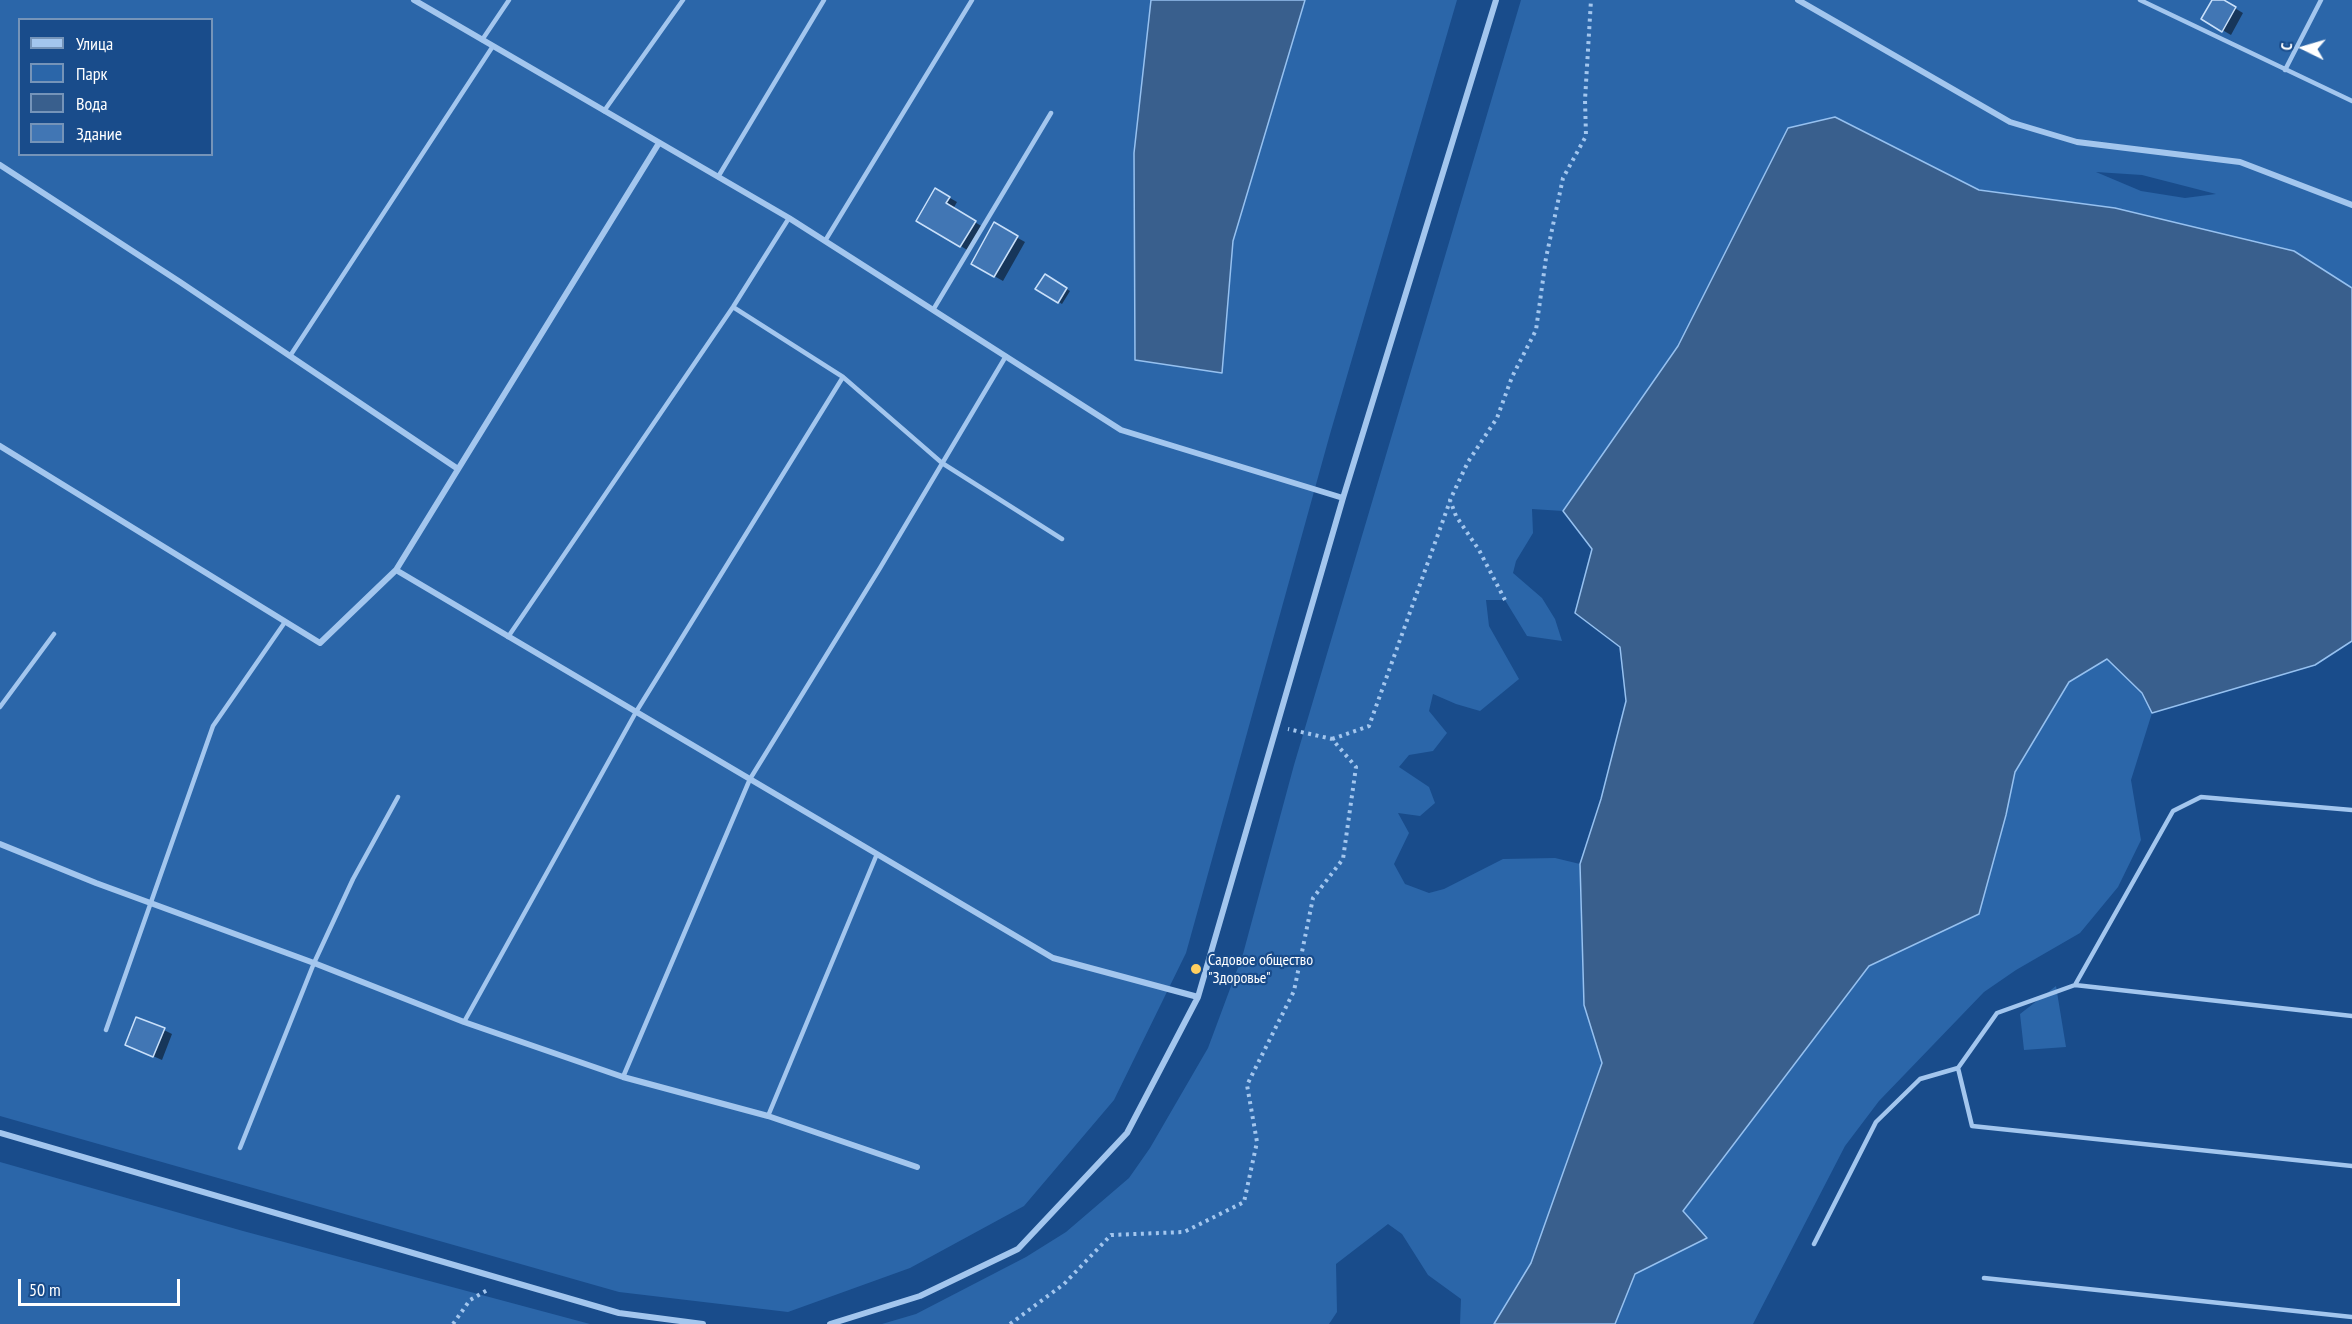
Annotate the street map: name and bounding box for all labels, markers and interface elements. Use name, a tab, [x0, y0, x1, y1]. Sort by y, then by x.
legend	[18, 18, 213, 156]
north arrow	[2274, 18, 2334, 78]
text: Улица	[76, 32, 113, 55]
text: С	[2276, 42, 2296, 51]
text: Парк	[76, 62, 107, 85]
text: Вода	[76, 92, 107, 115]
text: Здание	[76, 122, 122, 145]
place label: Садовое общество "Здоровье"	[1208, 950, 1313, 988]
marker: Садовое общество "Здоровье"	[1189, 962, 1203, 976]
scale bar	[21, 1267, 183, 1305]
text: 50 m	[29, 1278, 61, 1301]

